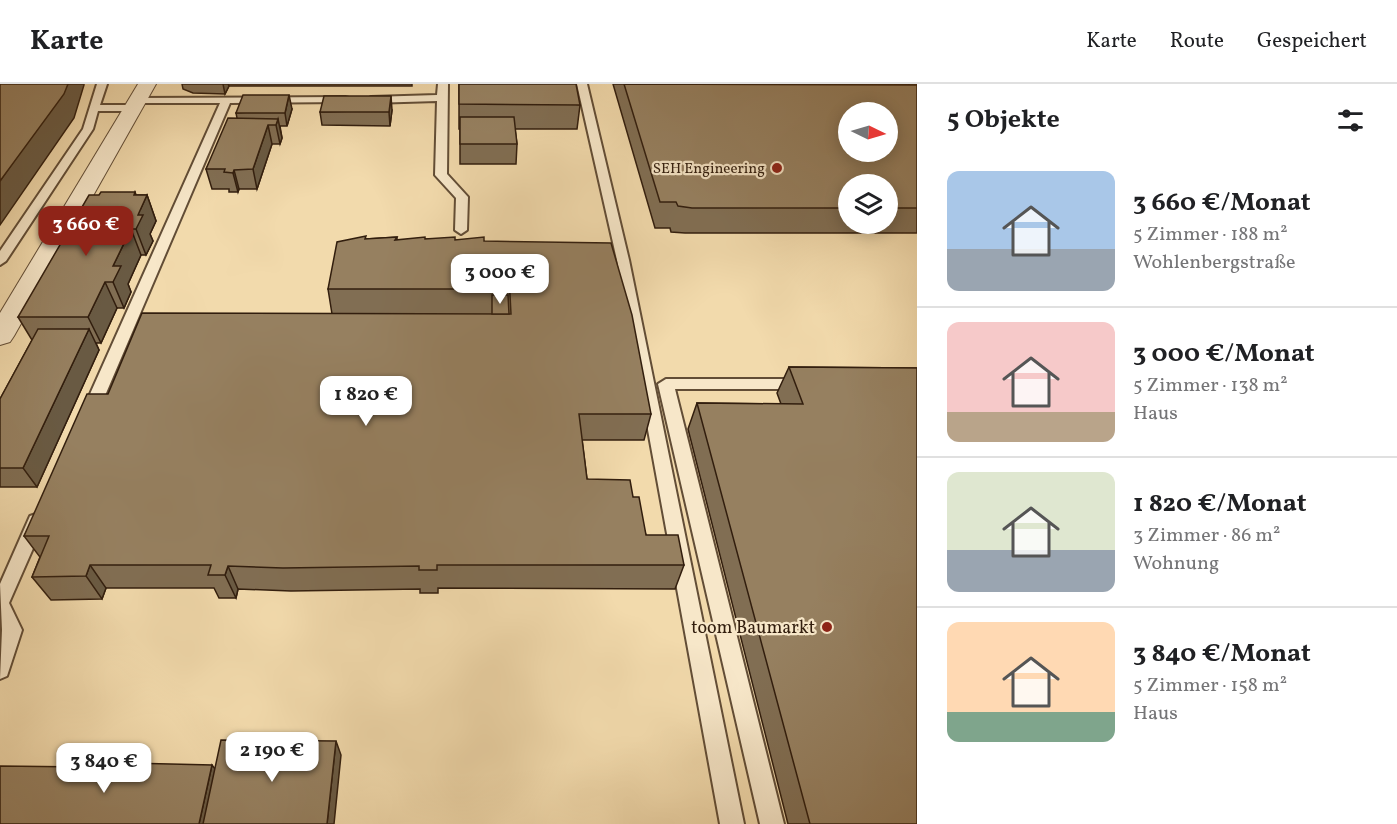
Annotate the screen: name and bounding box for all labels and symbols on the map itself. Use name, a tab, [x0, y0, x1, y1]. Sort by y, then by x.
north arrow	[838, 102, 898, 162]
place label: SEH Engineering	[653, 159, 765, 180]
marker: SEH Engineering	[770, 161, 784, 175]
pin: 3 660 €	[31, 206, 141, 257]
pin: 3 000 €	[445, 254, 555, 305]
pin: 1 820 €	[311, 376, 421, 427]
place label: toom Baumarkt	[691, 616, 815, 641]
marker: toom Baumarkt	[820, 620, 834, 634]
pin: 2 190 €	[217, 732, 327, 783]
pin: 3 840 €	[49, 743, 159, 794]

